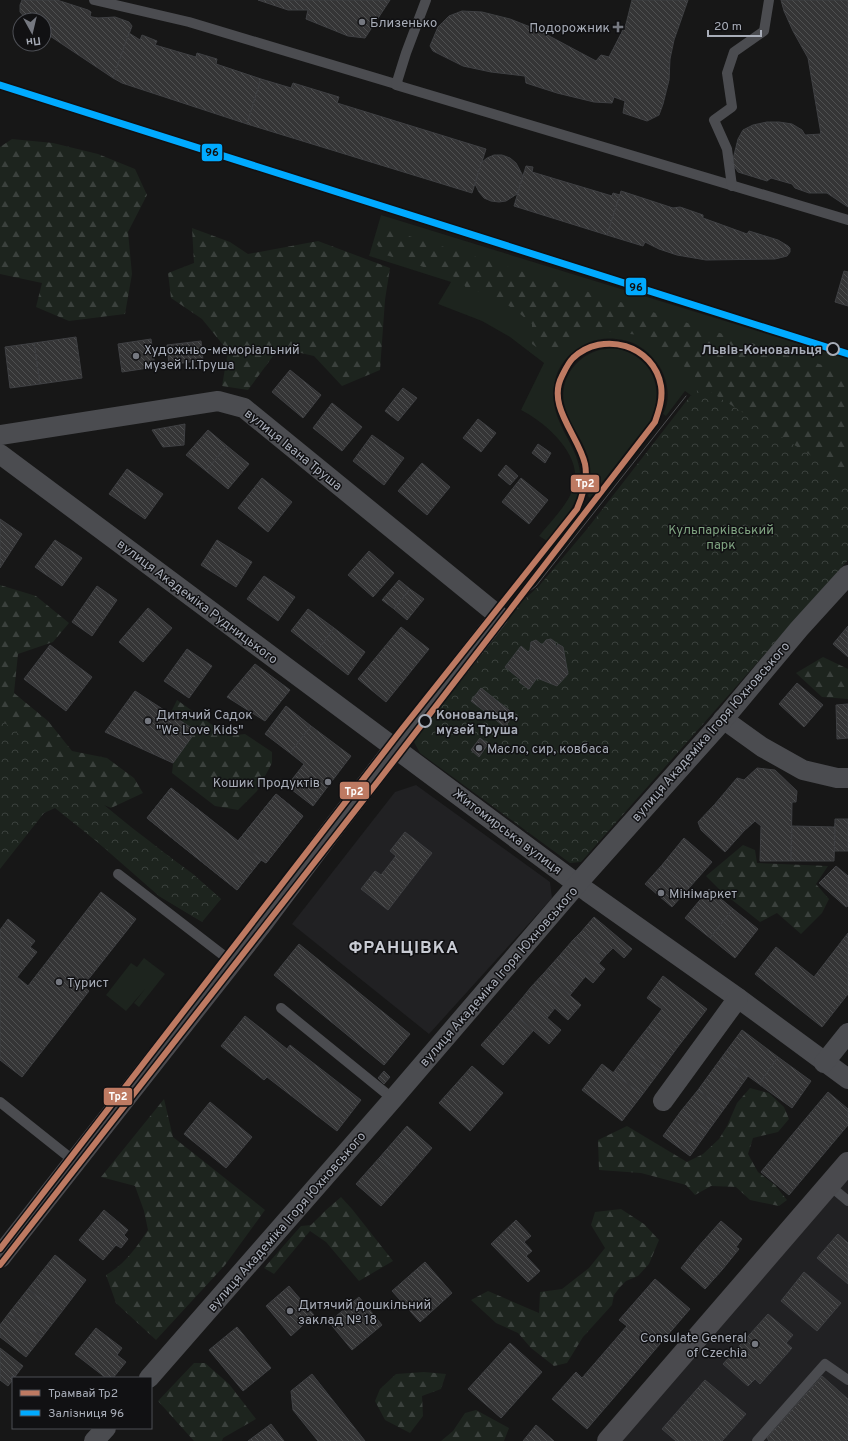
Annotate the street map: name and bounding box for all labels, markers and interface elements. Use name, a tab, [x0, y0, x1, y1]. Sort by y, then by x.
north arrow	[12, 12, 52, 52]
scale bar	[708, 12, 761, 38]
place label: Близенько	[370, 16, 437, 32]
marker: Близенько	[357, 17, 367, 27]
text: 20 m	[714, 19, 742, 35]
place label: Подорожник	[529, 21, 610, 37]
marker: Подорожник	[613, 22, 623, 32]
text: Пн	[25, 33, 42, 49]
line badge: 96	[201, 143, 223, 162]
text: 96	[205, 146, 219, 160]
line badge: 96	[625, 277, 647, 296]
text: 96	[629, 281, 643, 295]
marker: Львів-Коновальця	[826, 342, 840, 356]
place label: Художньо-меморіальний музей І.І.Труша	[144, 343, 300, 374]
place label: Львів-Коновальця	[701, 343, 822, 359]
marker: Художньо-меморіальний музей І.І.Труша	[131, 351, 141, 361]
street label: вулиця Івана Труша	[241, 406, 345, 495]
line badge: Тр2	[570, 474, 600, 493]
text: Тр2	[576, 477, 595, 491]
park label: Кульпарківський парк	[668, 523, 774, 554]
street label: вулиця Академіка Рудницького	[113, 537, 280, 668]
street label: вулиця Академіка Ігоря Юхновського	[629, 639, 794, 826]
place label: Дитячий Садок "We Love Kids"	[156, 708, 253, 739]
place label: Коновальця, музей Труша	[436, 708, 518, 739]
marker: Коновальця, музей Труша	[418, 714, 432, 728]
marker: Дитячий Садок "We Love Kids"	[143, 716, 153, 726]
place label: Масло, сир, ковбаса	[487, 742, 609, 758]
marker: Масло, сир, ковбаса	[474, 743, 484, 753]
place label: Кошик Продуктів	[213, 776, 320, 792]
marker: Кошик Продуктів	[323, 777, 333, 787]
line badge: Тр2	[339, 781, 370, 800]
text: Тр2	[345, 785, 364, 799]
street label: Житомирська вулиця	[449, 786, 565, 879]
street label: вулиця Академіка Ігоря Юхновського	[417, 884, 582, 1071]
place label: Мінімаркет	[669, 887, 737, 903]
marker: Мінімаркет	[656, 888, 666, 898]
district label: ФРАНЦІВКА	[349, 938, 459, 960]
place label: Турист	[67, 976, 109, 992]
marker: Турист	[54, 977, 64, 987]
line badge: Тр2	[103, 1087, 133, 1106]
text: Тр2	[109, 1090, 128, 1104]
street label: вулиця Академіка Ігоря Юхновського	[205, 1129, 370, 1316]
place label: Дитячий дошкільний заклад № 18	[298, 1298, 431, 1329]
marker: Дитячий дошкільний заклад № 18	[285, 1306, 295, 1316]
place label: Consulate General of Czechia	[640, 1331, 747, 1362]
marker: Consulate General of Czechia	[750, 1339, 760, 1349]
legend	[12, 1377, 152, 1429]
text: Трамвай Тр2	[48, 1386, 118, 1402]
text: Залізниця 96	[48, 1406, 124, 1422]

